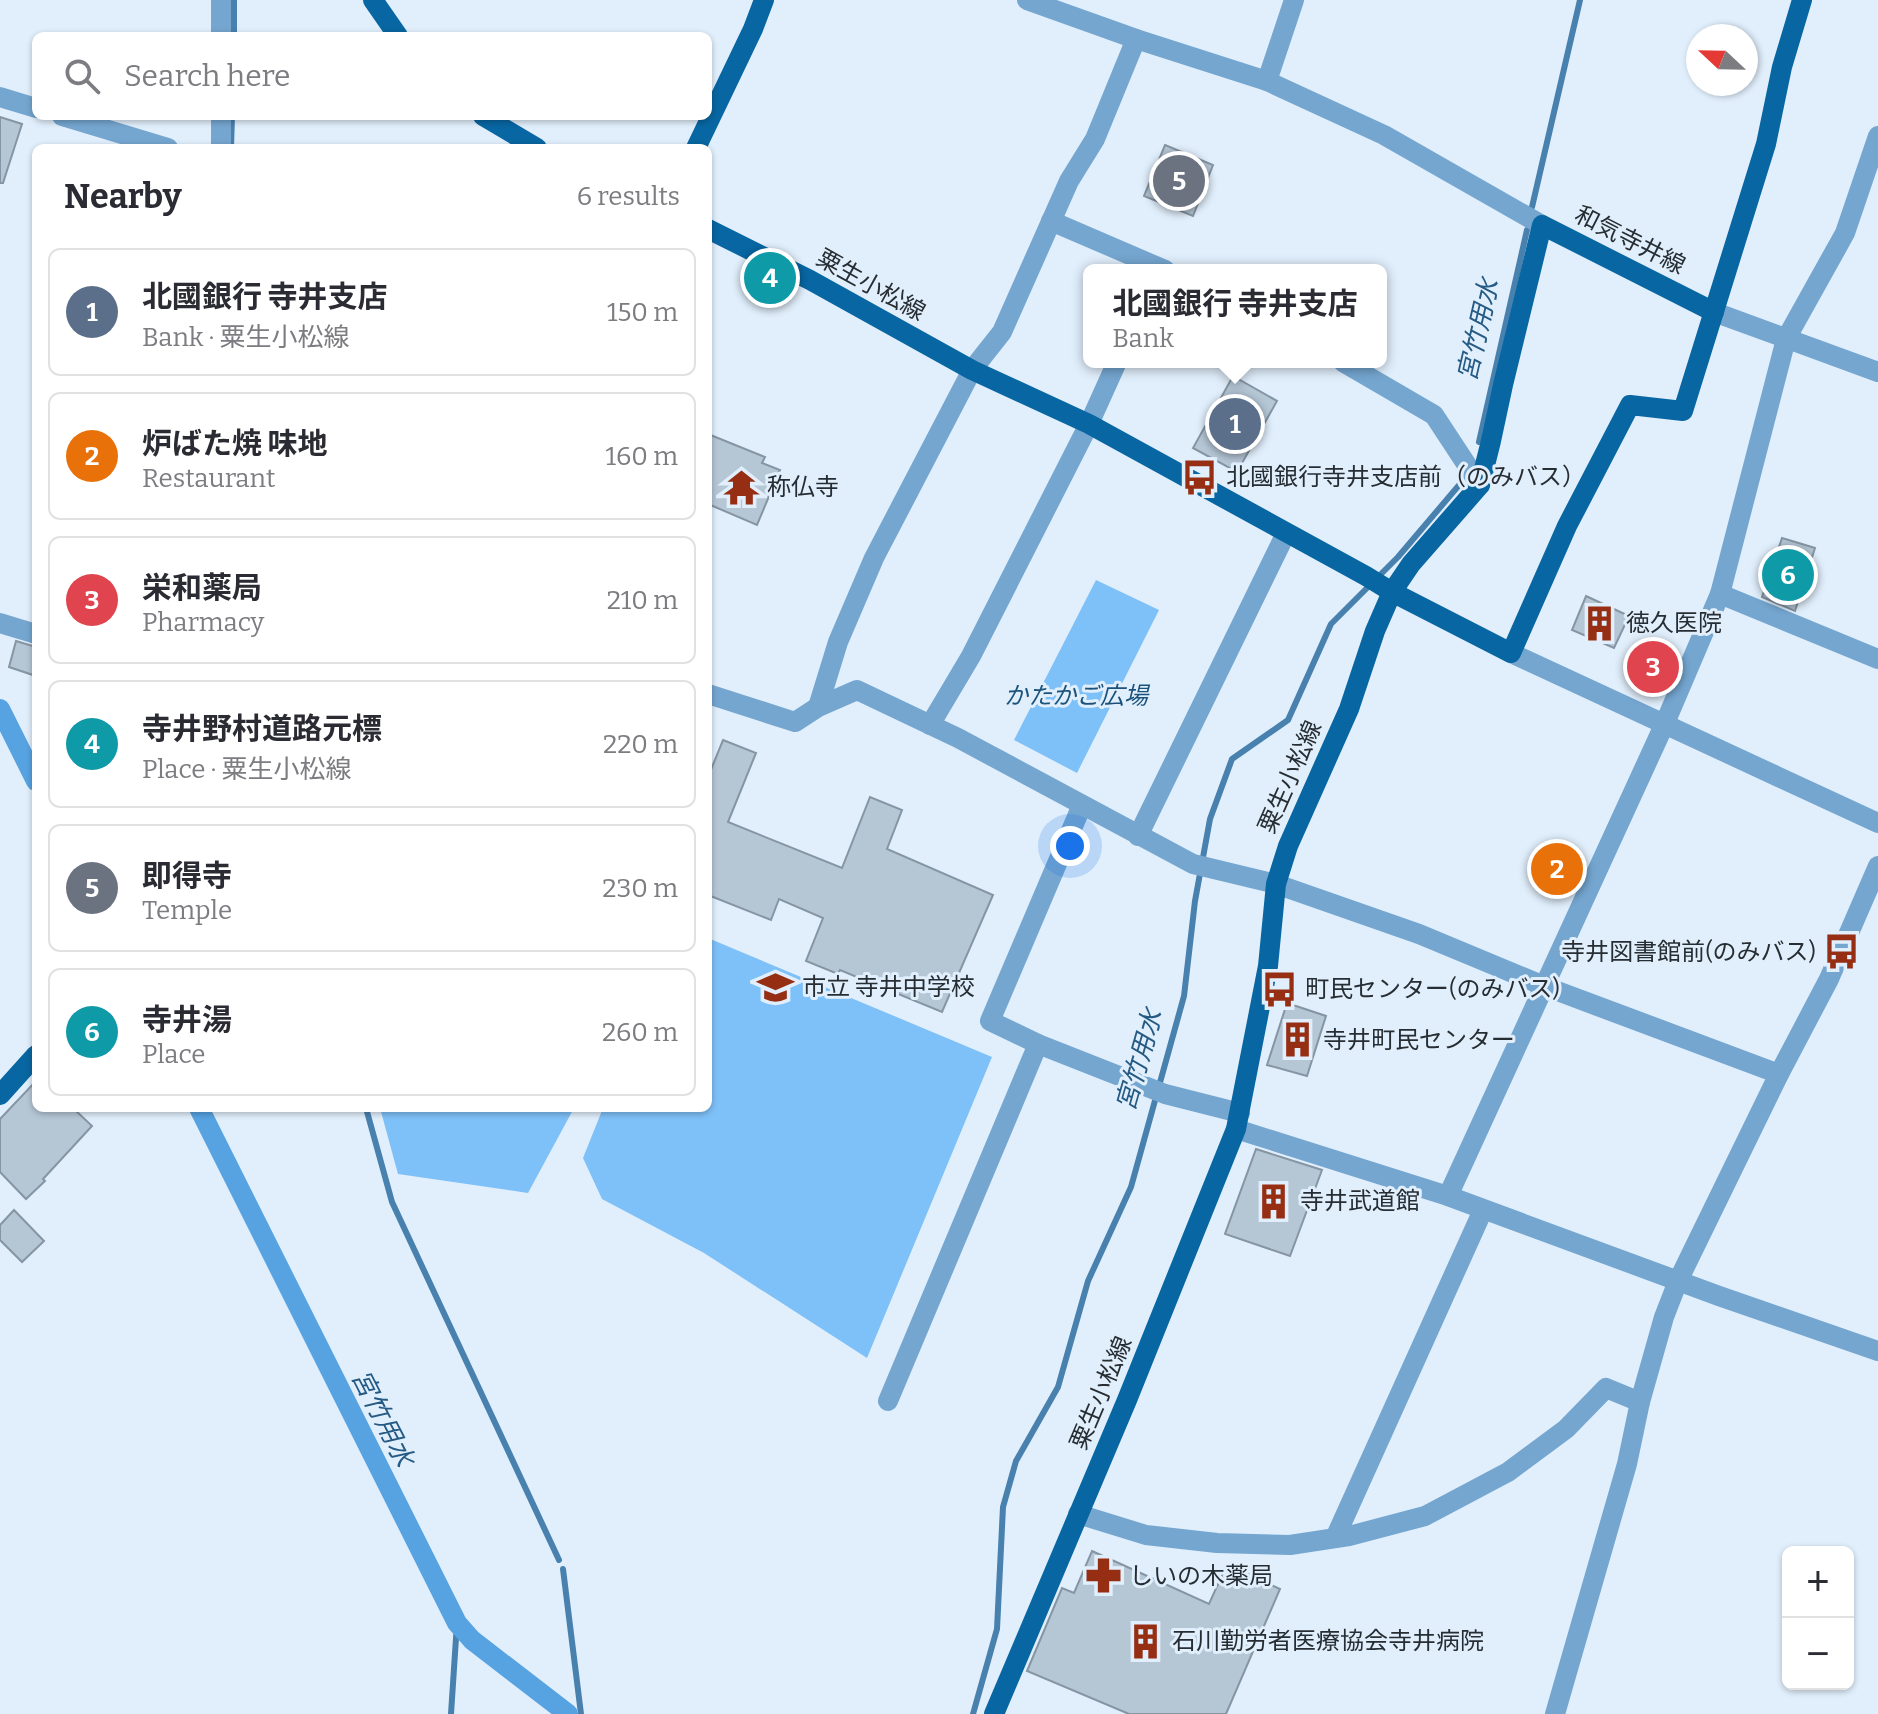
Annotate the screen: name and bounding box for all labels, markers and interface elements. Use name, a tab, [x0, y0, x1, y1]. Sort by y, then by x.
north arrow	[1686, 24, 1758, 96]
search box	[32, 32, 712, 120]
icon: search	[60, 54, 104, 98]
text: Search here	[124, 58, 291, 94]
pin: 5	[1153, 151, 1205, 211]
text: Nearby	[64, 176, 182, 217]
text: 6 results	[577, 181, 680, 212]
street label: 和気寺井線	[1570, 200, 1690, 280]
street label: 粟生小松線	[812, 244, 930, 326]
pin: 4	[744, 248, 796, 308]
popup	[1083, 264, 1387, 368]
water label: 宮竹用水	[1452, 273, 1506, 384]
text: 北國銀行 寺井支店	[142, 279, 387, 315]
text: 北國銀行 寺井支店	[1112, 286, 1358, 322]
text: 1	[86, 297, 98, 328]
text: 150 m	[607, 297, 678, 328]
text: Bank · 粟生小松線	[142, 322, 349, 353]
text: Bank	[1112, 323, 1174, 354]
pin: 1	[1209, 394, 1261, 454]
text: 炉ばた焼 味地	[142, 426, 327, 462]
text: 2	[85, 441, 99, 472]
text: 160 m	[606, 441, 678, 472]
bus stop icon: 北國銀行寺井支店前（のみバス）	[1181, 458, 1219, 496]
text: Restaurant	[142, 463, 275, 494]
place label: 北國銀行寺井支店前（のみバス）	[1226, 463, 1586, 491]
temple icon: 称仏寺	[722, 468, 760, 506]
place label: 称仏寺	[767, 473, 839, 501]
pin: 6	[1762, 545, 1814, 605]
text: 栄和薬局	[142, 570, 262, 606]
text: 3	[85, 585, 99, 616]
text: 210 m	[607, 585, 678, 616]
building icon: 徳久医院	[1581, 604, 1619, 642]
text: Pharmacy	[142, 607, 264, 638]
place label: 徳久医院	[1626, 609, 1722, 637]
pin: 3	[1627, 637, 1679, 697]
park label: かたかご広場	[1004, 682, 1151, 710]
text: 寺井野村道路元標	[142, 711, 382, 747]
street label: 粟生小松線	[1253, 716, 1327, 838]
text: 4	[84, 729, 100, 760]
text: 220 m	[603, 729, 678, 760]
text: Place · 粟生小松線	[142, 754, 351, 785]
your location	[1050, 826, 1090, 866]
pin: 2	[1531, 839, 1583, 899]
text: 即得寺	[142, 858, 232, 894]
text: 5	[85, 873, 99, 904]
text: 230 m	[602, 873, 678, 904]
text: Temple	[142, 895, 232, 926]
bus stop icon: 寺井図書館前(のみバス)	[1823, 933, 1861, 971]
place label: 寺井図書館前(のみバス)	[1561, 938, 1816, 966]
school or university icon: 市立 寺井中学校	[757, 968, 795, 1006]
bus stop icon: 町民センター(のみバス)	[1260, 970, 1298, 1008]
place label: 市立 寺井中学校	[802, 973, 975, 1001]
place label: 町民センター(のみバス)	[1305, 975, 1560, 1003]
text: 寺井湯	[142, 1002, 232, 1038]
water label: 宮竹用水	[1110, 1003, 1170, 1114]
text: 6	[84, 1017, 100, 1048]
text: 260 m	[602, 1017, 678, 1048]
building icon: 寺井町民センター	[1278, 1021, 1316, 1059]
place label: 寺井町民センター	[1323, 1026, 1515, 1054]
text: Place	[142, 1039, 206, 1070]
building icon: 寺井武道館	[1255, 1182, 1293, 1220]
place label: 寺井武道館	[1300, 1187, 1420, 1215]
street label: 粟生小松線	[1065, 1332, 1137, 1454]
water label: 宮竹用水	[345, 1365, 421, 1474]
map controls	[1782, 1546, 1854, 1690]
button: +	[1782, 1546, 1854, 1618]
pharmacy icon: しいの木薬局	[1084, 1557, 1122, 1595]
place label: しいの木薬局	[1129, 1562, 1273, 1590]
button: −	[1782, 1618, 1854, 1690]
building icon: 石川勤労者医療協会寺井病院	[1127, 1622, 1165, 1660]
place label: 石川勤労者医療協会寺井病院	[1172, 1627, 1484, 1655]

